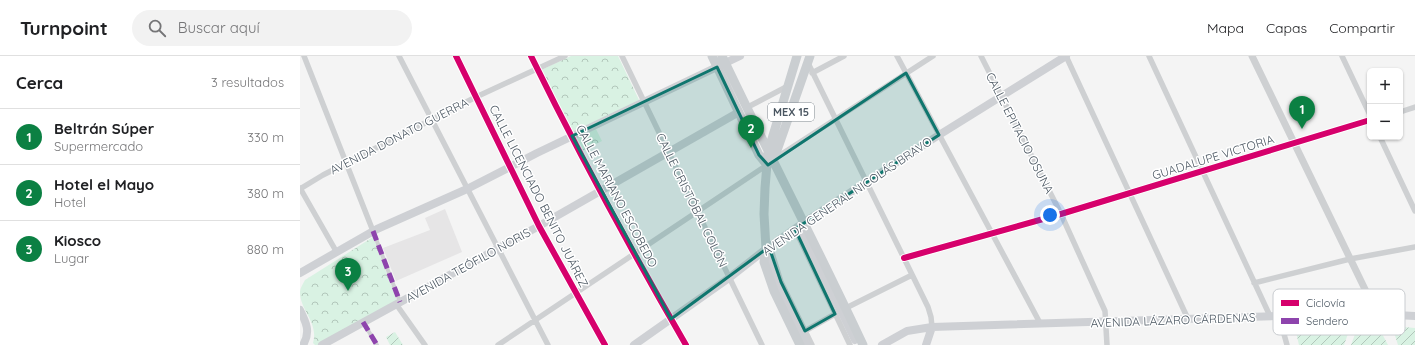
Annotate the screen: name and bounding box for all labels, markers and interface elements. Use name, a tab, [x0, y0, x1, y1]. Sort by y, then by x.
search box	[132, 10, 412, 46]
text: Turnpoint	[20, 16, 108, 40]
icon: search	[146, 17, 168, 39]
text: Buscar aquí	[178, 18, 260, 37]
text: Mapa	[1207, 19, 1244, 37]
text: Capas	[1266, 19, 1307, 37]
text: Compartir	[1329, 19, 1395, 37]
map controls	[1367, 68, 1403, 140]
button: +	[1367, 68, 1403, 104]
street label: CALLE EPITACIO OSUNA	[983, 70, 1057, 196]
text: Cerca	[16, 72, 63, 93]
text: 3 resultados	[211, 74, 284, 90]
street label: AVENIDA DONATO GUERRA	[327, 94, 471, 178]
pin: 1	[1289, 96, 1315, 129]
street label: CALLE LICENCIADO BENITO JUÁREZ	[486, 102, 592, 290]
road number: MEX 15	[768, 103, 814, 121]
button: −	[1367, 104, 1403, 140]
pin: 2	[738, 115, 764, 148]
text: Beltrán Súper	[54, 119, 154, 138]
street label: CALLE MARIANO ESCOBEDO	[573, 122, 661, 270]
text: 1	[26, 129, 32, 145]
text: 330 m	[247, 129, 284, 145]
street label: CALLE CRISTÓBAL COLÓN	[653, 131, 731, 269]
street label: GUADALUPE VICTORIA	[1150, 131, 1276, 183]
street label: AVENIDA GENERAL NICOLÁS BRAVO	[759, 133, 935, 259]
text: Supermercado	[54, 138, 143, 154]
text: Hotel el Mayo	[54, 175, 154, 194]
text: 2	[25, 185, 33, 201]
text: 380 m	[247, 185, 284, 201]
text: Hotel	[54, 194, 86, 210]
your location	[1040, 205, 1060, 225]
street label: AVENIDA TEÓFILO NORIS	[403, 224, 533, 306]
text: Kiosco	[54, 231, 101, 250]
text: 3	[26, 241, 32, 257]
text: 880 m	[247, 241, 284, 257]
text: Lugar	[54, 250, 89, 266]
pin: 3	[335, 258, 361, 291]
legend	[1273, 289, 1405, 335]
text: Ciclovía	[1306, 296, 1345, 310]
street label: AVENIDA LÁZARO CÁRDENAS	[1090, 310, 1256, 330]
text: Sendero	[1306, 314, 1349, 328]

